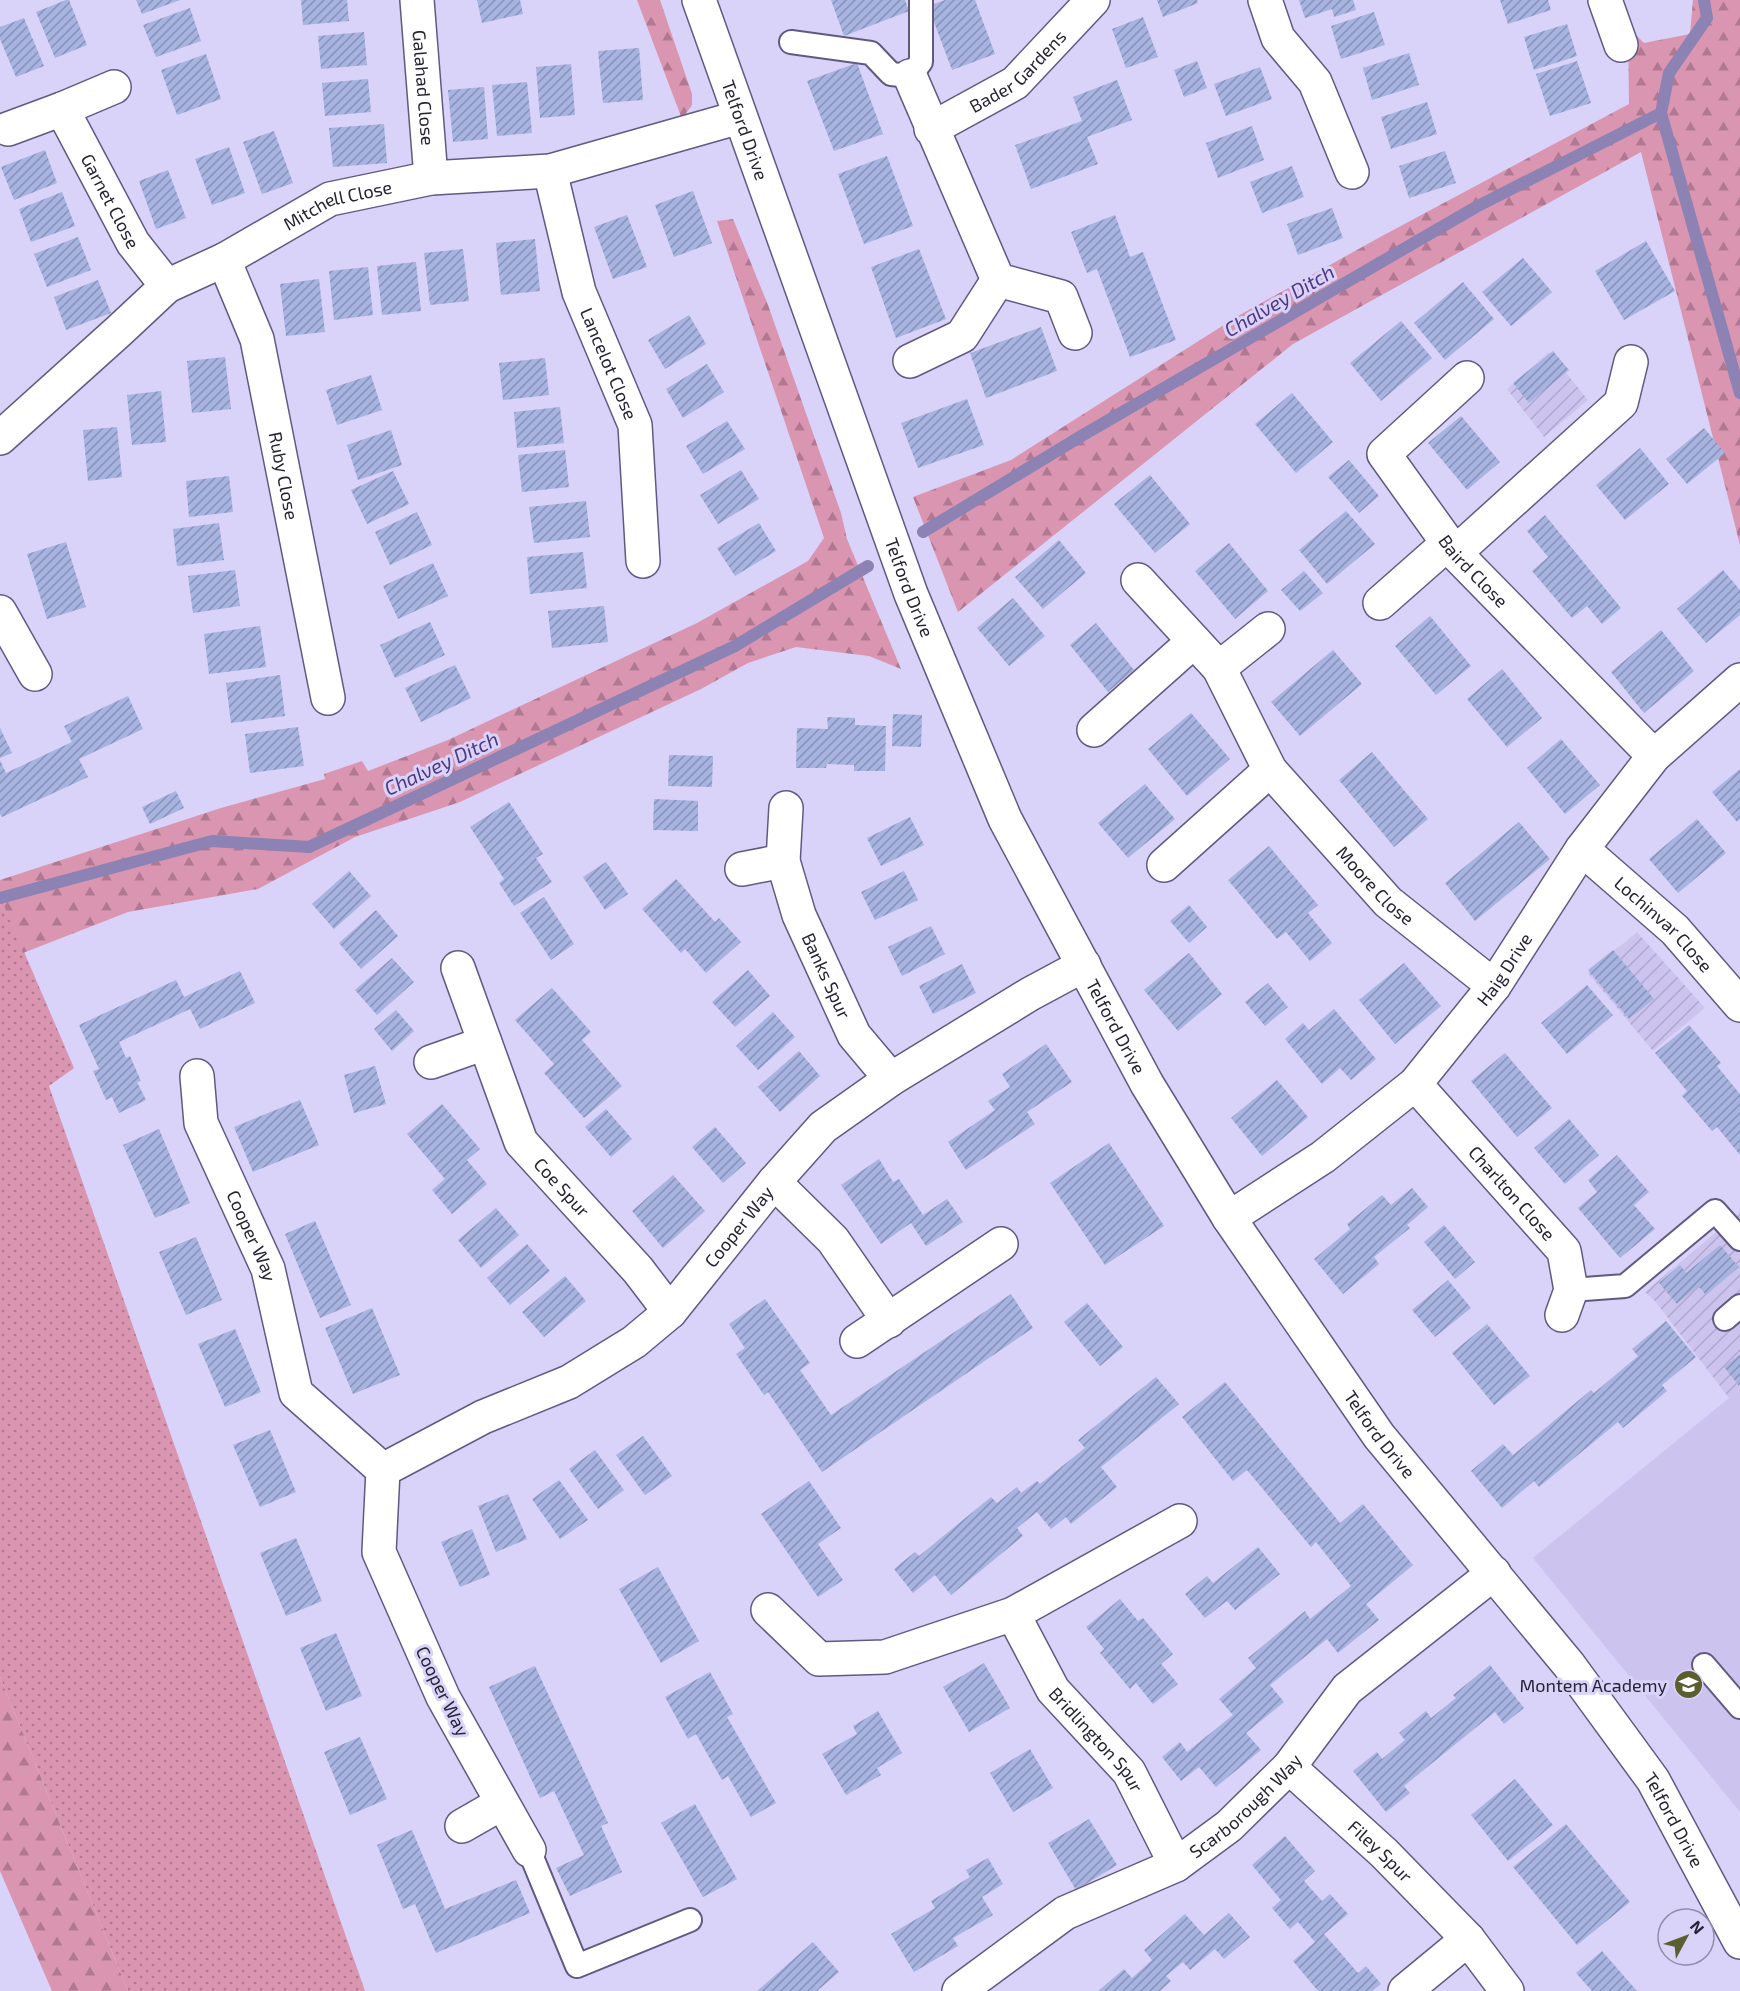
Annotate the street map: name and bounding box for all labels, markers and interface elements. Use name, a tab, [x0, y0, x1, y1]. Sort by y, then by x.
street label: Bader Gardens	[965, 25, 1070, 117]
street label: Galahad Close	[408, 29, 439, 146]
street label: Telford Drive	[717, 77, 773, 183]
street label: Garnet Close	[77, 150, 145, 252]
street label: Mitchell Close	[279, 175, 394, 235]
water label: Chalvey Ditch	[1220, 259, 1339, 342]
street label: Lancelot Close	[576, 304, 642, 423]
street label: Ruby Close	[265, 430, 304, 522]
street label: Baird Close	[1434, 530, 1513, 612]
street label: Telford Drive	[881, 535, 939, 640]
water label: Chalvey Ditch	[380, 726, 502, 801]
street label: Moore Close	[1332, 841, 1418, 929]
street label: Lochinvar Close	[1610, 871, 1717, 976]
street label: Banks Spur	[798, 929, 856, 1022]
street label: Haig Drive	[1472, 929, 1536, 1010]
street label: Telford Drive	[1082, 975, 1151, 1078]
street label: Charlton Close	[1464, 1141, 1560, 1245]
street label: Coe Spur	[530, 1153, 595, 1221]
street label: Cooper Way	[699, 1181, 778, 1271]
street label: Cooper Way	[222, 1187, 281, 1284]
street label: Telford Drive	[1340, 1386, 1420, 1483]
street label: Cooper Way	[412, 1642, 475, 1740]
school or university icon: Montem Academy	[1672, 1669, 1704, 1701]
place label: Montem Academy	[1520, 1674, 1667, 1696]
street label: Bridlington Spur	[1045, 1682, 1148, 1796]
street label: Scarborough Way	[1185, 1749, 1306, 1863]
street label: Telford Drive	[1640, 1768, 1709, 1871]
street label: Filey Spur	[1344, 1815, 1417, 1886]
north arrow	[1656, 1907, 1716, 1967]
text: N	[1687, 1916, 1709, 1937]

